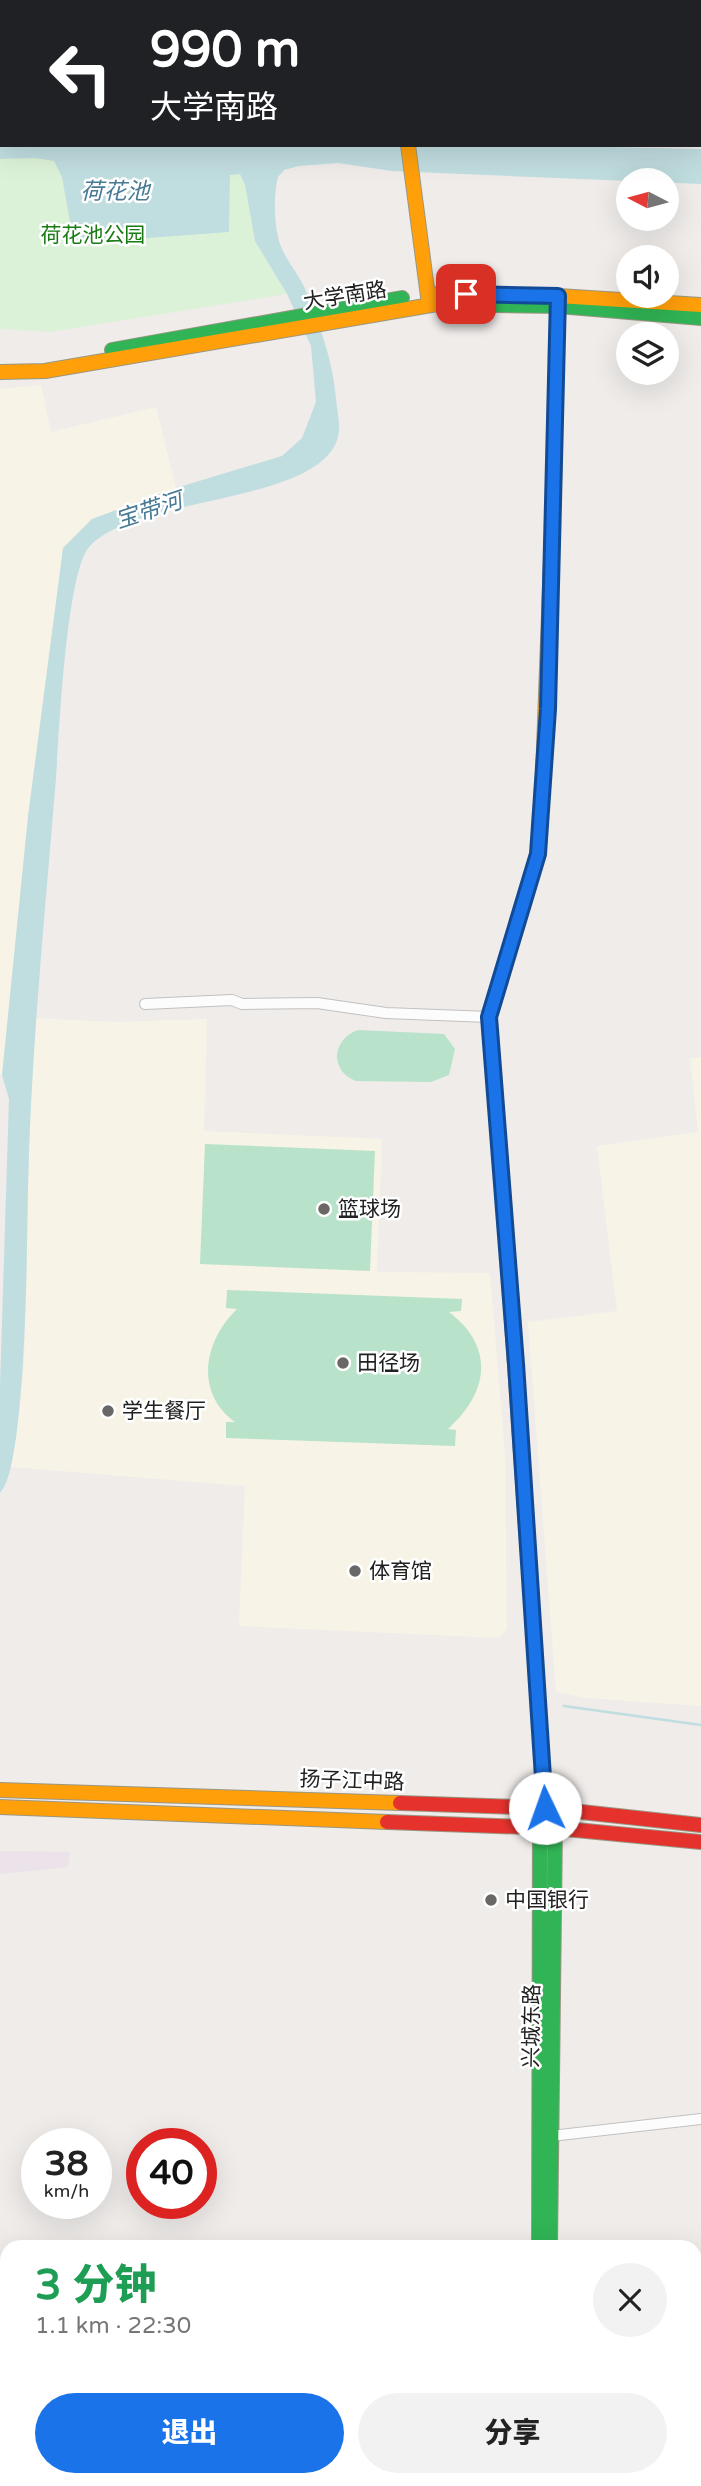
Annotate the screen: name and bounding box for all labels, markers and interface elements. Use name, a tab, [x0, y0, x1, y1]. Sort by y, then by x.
text: 990 m	[150, 21, 300, 80]
icon: left	[35, 28, 126, 119]
text: 大学南路	[150, 89, 278, 127]
north arrow	[616, 168, 679, 231]
map controls	[616, 168, 679, 385]
water label: 荷花池	[81, 178, 152, 206]
park label: 荷花池公园	[41, 223, 146, 248]
button: sound	[616, 245, 679, 308]
pin	[436, 264, 496, 324]
icon: arrive	[447, 275, 485, 313]
street label: 大学南路	[302, 277, 388, 315]
button: layers	[616, 322, 679, 385]
water label: 宝带河	[112, 486, 190, 535]
place label: 篮球场	[338, 1197, 401, 1222]
marker: 篮球场	[316, 1201, 332, 1217]
place label: 田径场	[357, 1351, 420, 1376]
marker: 田径场	[335, 1355, 351, 1371]
place label: 学生餐厅	[122, 1399, 206, 1424]
marker: 学生餐厅	[100, 1403, 116, 1419]
place label: 体育馆	[369, 1559, 432, 1584]
marker: 体育馆	[347, 1563, 363, 1579]
street label: 扬子江中路	[299, 1767, 405, 1795]
position arrow	[508, 1771, 582, 1845]
place label: 中国银行	[505, 1888, 589, 1913]
marker: 中国银行	[483, 1892, 499, 1908]
street label: 兴城东路	[519, 1984, 545, 2068]
speed limit sign: 40	[126, 2128, 217, 2219]
text: 38	[45, 2143, 88, 2185]
text: km/h	[44, 2180, 89, 2202]
text: 3 分钟	[35, 2260, 156, 2311]
button: close	[593, 2263, 667, 2337]
text: 1.1 km · 22:30	[35, 2312, 191, 2340]
button: 退出	[35, 2393, 344, 2473]
button: 分享	[358, 2393, 667, 2473]

